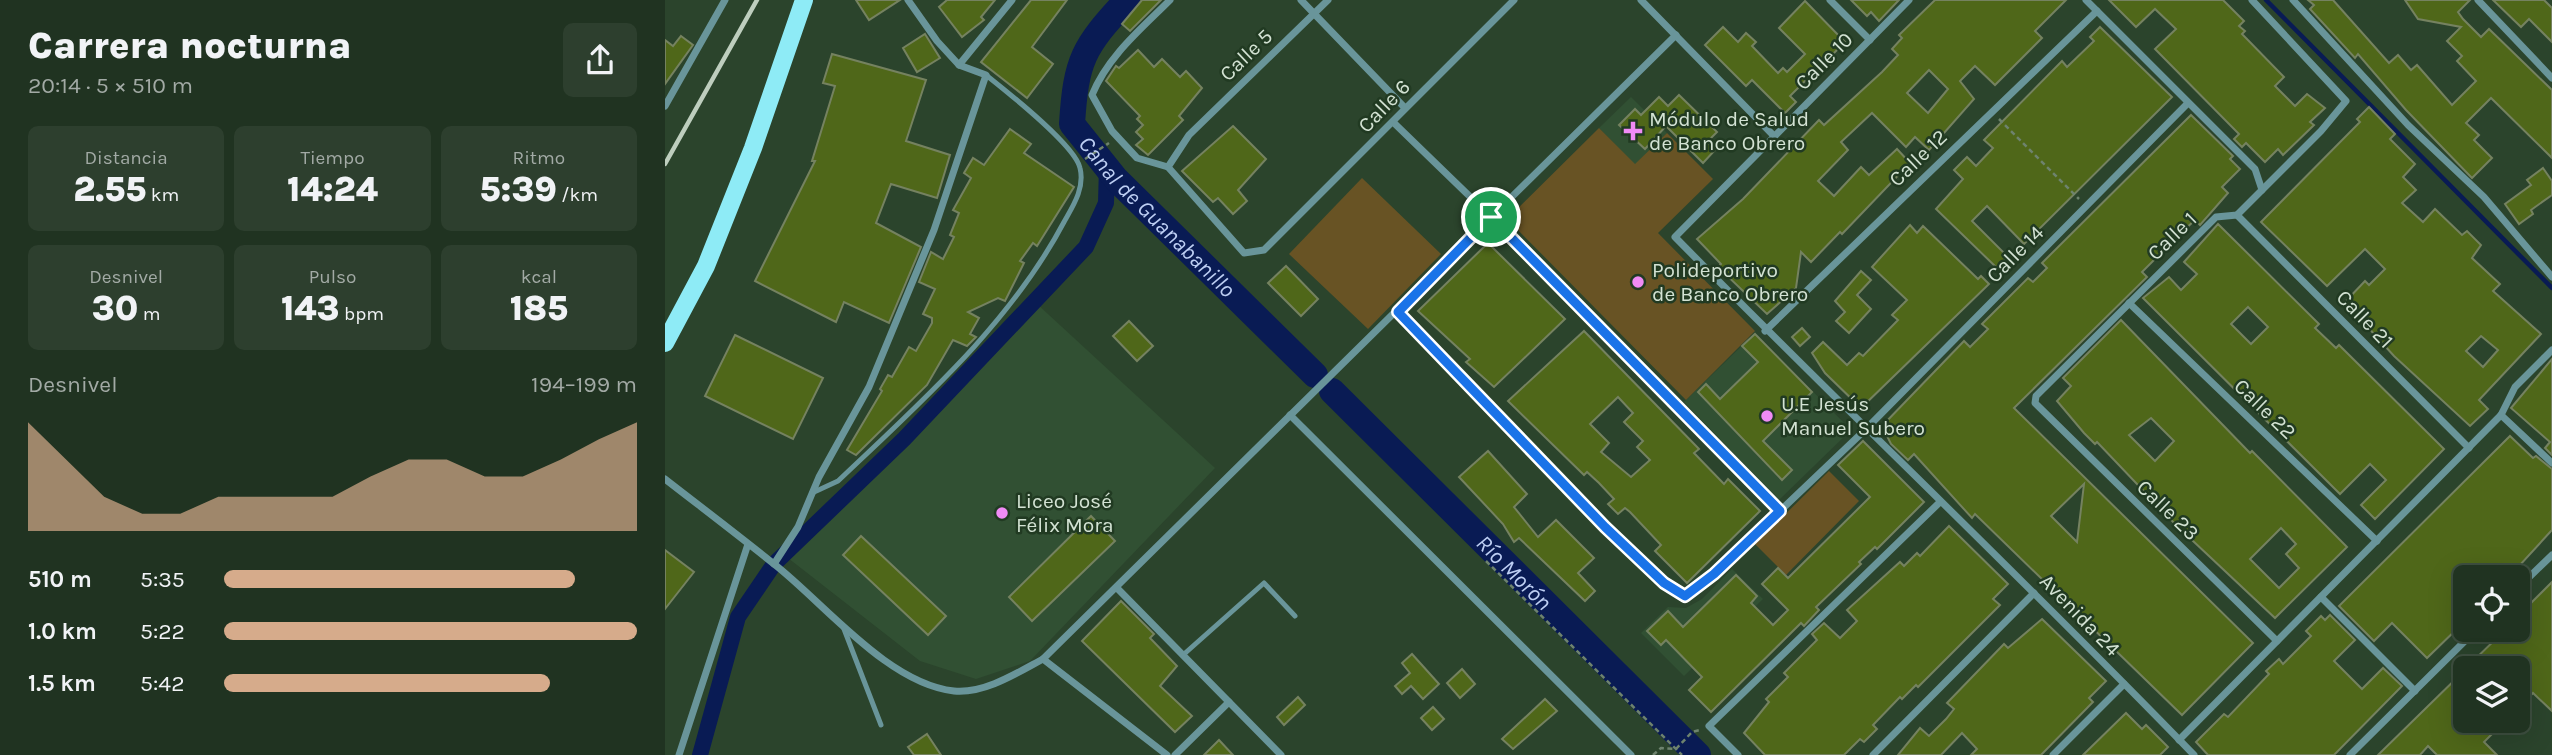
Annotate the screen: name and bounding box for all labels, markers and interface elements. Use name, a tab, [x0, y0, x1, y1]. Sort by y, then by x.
text: Carrera nocturna	[28, 23, 352, 68]
button: share	[563, 23, 637, 97]
street label: Calle 5	[1215, 24, 1277, 86]
street label: Calle 10	[1790, 27, 1858, 95]
text: 20:14 · 5 × 510 m	[28, 72, 193, 99]
street label: Calle 6	[1353, 75, 1415, 137]
place label: Módulo de Salud de Banco Obrero	[1649, 107, 1809, 155]
marker: Módulo de Salud de Banco Obrero	[1623, 121, 1643, 141]
street label: Calle 12	[1884, 125, 1952, 191]
water label: Canal de Guanabanillo	[1073, 131, 1241, 303]
text: Distancia	[85, 147, 168, 169]
text: Tiempo	[300, 147, 365, 169]
text: Ritmo	[513, 147, 565, 169]
text: 2.55	[73, 169, 146, 210]
text: 14:24	[287, 169, 378, 210]
text: 5:39	[480, 169, 557, 210]
text: km	[146, 184, 179, 206]
text: /km	[557, 184, 598, 206]
pin	[1461, 187, 1521, 247]
icon: arrive	[1472, 198, 1510, 236]
street label: Calle 1	[2142, 207, 2202, 265]
street label: Calle 14	[1982, 220, 2049, 287]
place label: Polideportivo de Banco Obrero	[1652, 258, 1808, 306]
text: Desnivel	[89, 266, 163, 288]
text: Pulso	[309, 266, 356, 288]
text: kcal	[521, 266, 557, 288]
marker: Polideportivo de Banco Obrero	[1630, 274, 1646, 290]
street label: Calle 21	[2332, 285, 2398, 353]
text: 30	[92, 288, 138, 329]
text: 143	[281, 288, 339, 329]
text: 185	[510, 288, 568, 329]
text: m	[138, 303, 161, 325]
text: bpm	[339, 303, 384, 325]
text: Desnivel	[28, 371, 118, 398]
text: 194–199 m	[531, 371, 637, 398]
street label: Calle 22	[2229, 374, 2301, 444]
place label: U.E Jesús Manuel Subero	[1781, 392, 1925, 440]
marker: U.E Jesús Manuel Subero	[1759, 408, 1775, 424]
street label: Calle 23	[2132, 475, 2204, 545]
place label: Liceo José Félix Mora	[1016, 489, 1113, 537]
marker: Liceo José Félix Mora	[994, 505, 1010, 521]
water label: Río Morón	[1470, 529, 1557, 616]
map controls	[2453, 565, 2530, 733]
button: locate	[2453, 565, 2530, 642]
text: 510 m	[28, 566, 92, 593]
text: 5:35	[140, 566, 185, 593]
street label: Avenida 24	[2035, 569, 2125, 661]
text: 1.0 km	[28, 618, 97, 645]
text: 5:22	[140, 618, 185, 645]
button: layers	[2453, 656, 2530, 733]
text: 1.5 km	[28, 670, 96, 697]
text: 5:42	[140, 670, 184, 697]

